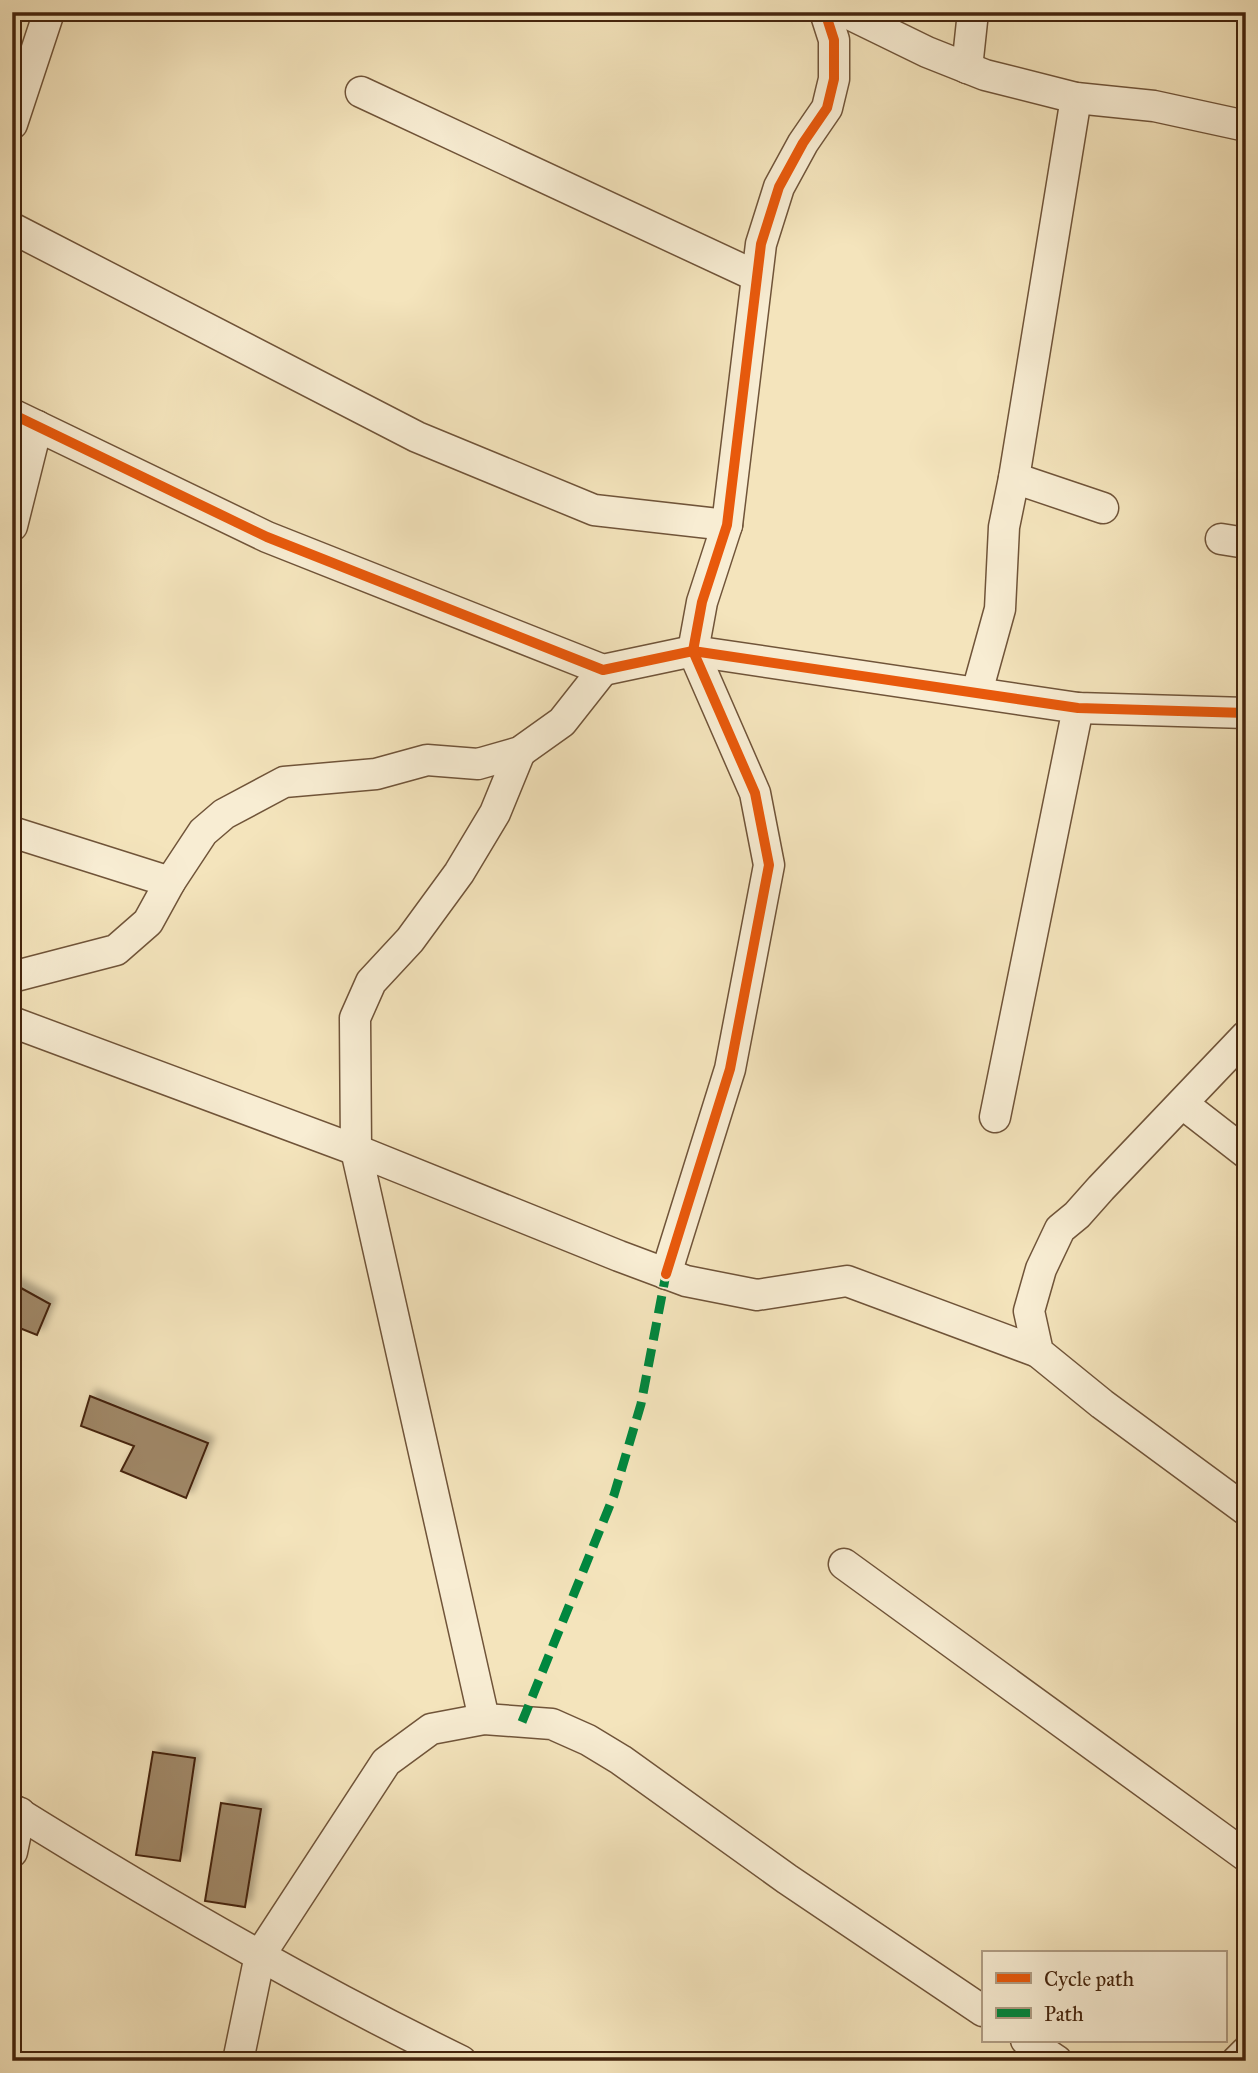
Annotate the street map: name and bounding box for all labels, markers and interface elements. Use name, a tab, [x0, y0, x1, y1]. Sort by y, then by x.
legend	[982, 1951, 1226, 2042]
text: Cycle path	[1044, 1966, 1135, 1992]
text: Path	[1044, 2001, 1084, 2027]

